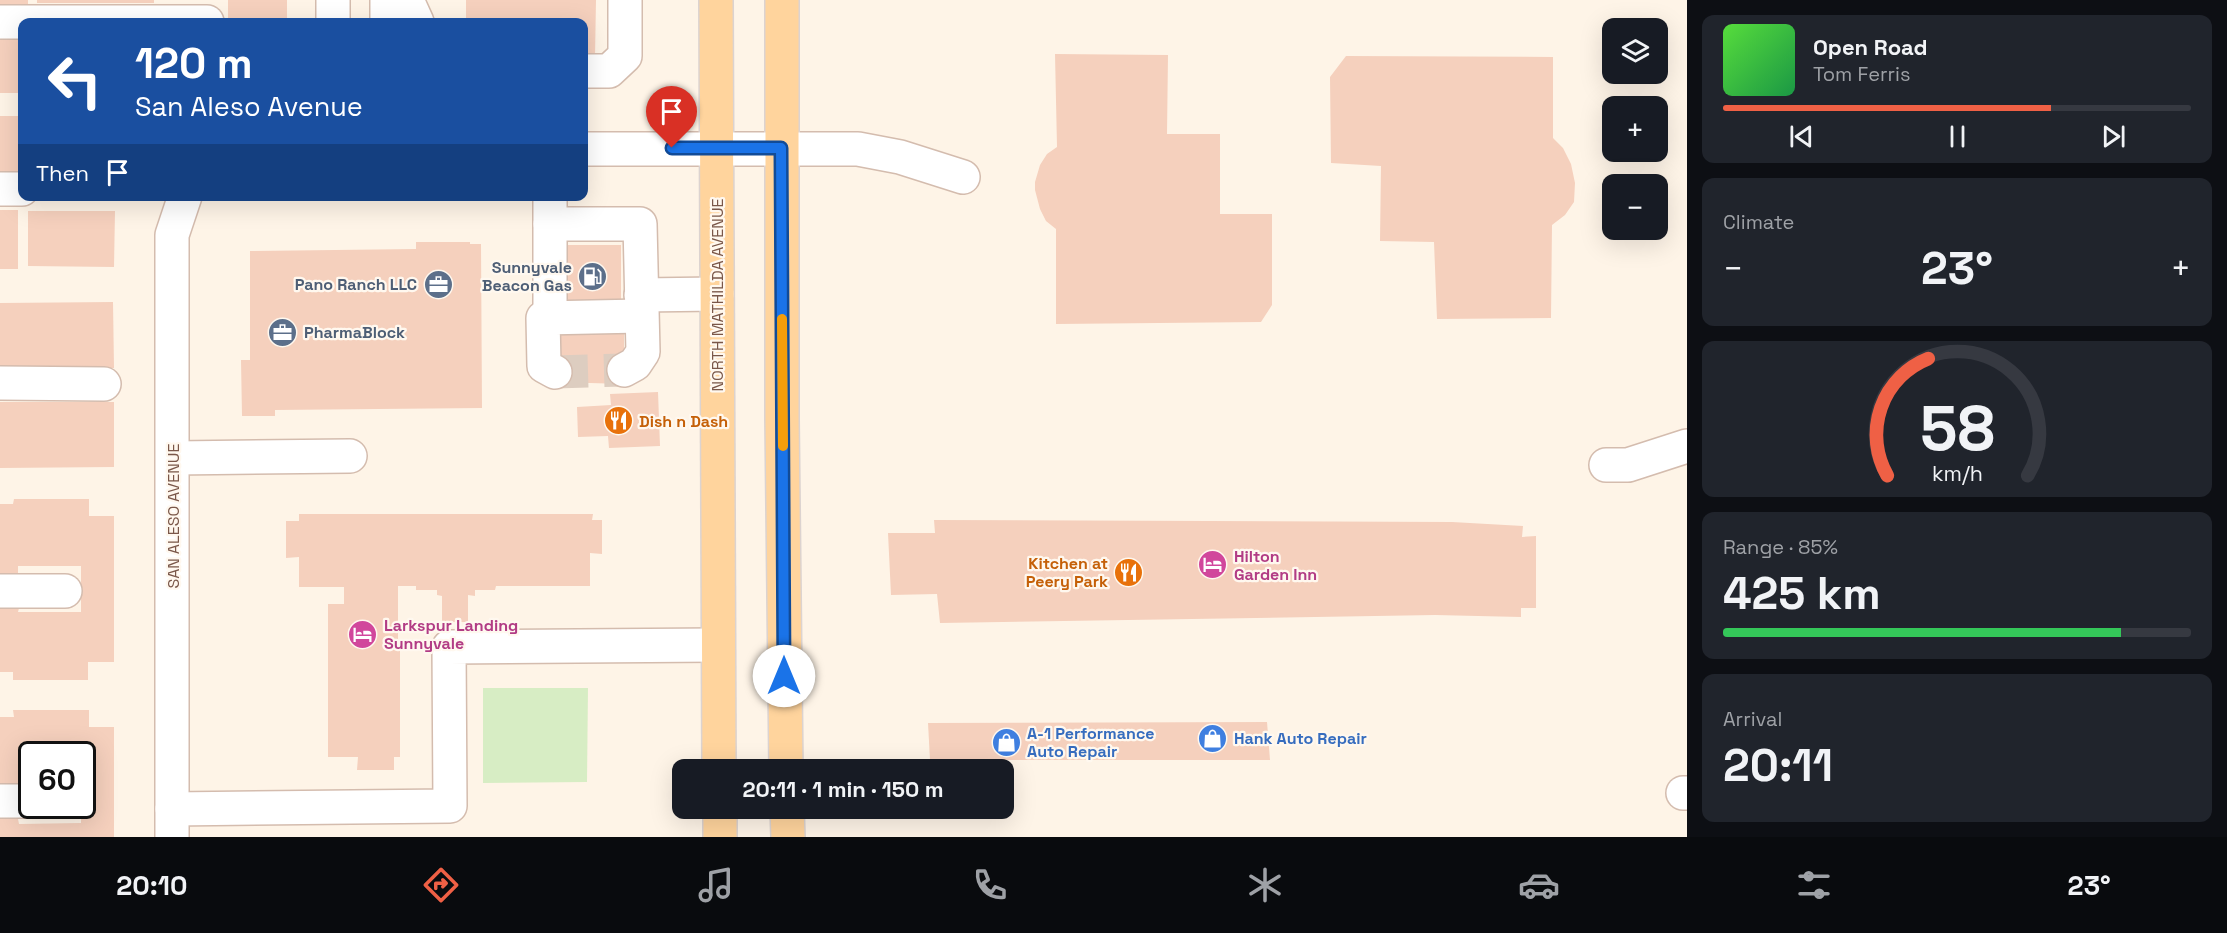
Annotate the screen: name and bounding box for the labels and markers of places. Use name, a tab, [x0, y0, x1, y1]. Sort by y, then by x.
pin	[646, 86, 697, 148]
place label: Sunnyvale Beacon Gas	[482, 257, 572, 296]
fuel station icon: Sunnyvale Beacon Gas	[577, 260, 609, 292]
office icon: Pano Ranch LLC	[422, 268, 454, 300]
place label: Pano Ranch LLC	[295, 274, 417, 295]
office icon: PharmaBlock	[267, 316, 299, 348]
place label: PharmaBlock	[304, 322, 405, 343]
restaurant icon: Dish n Dash	[602, 405, 634, 437]
place label: Dish n Dash	[639, 411, 728, 432]
place label: Hilton Garden Inn	[1234, 546, 1317, 585]
hotel icon: Hilton Garden Inn	[1197, 549, 1229, 581]
place label: Kitchen at Peery Park	[1026, 553, 1108, 592]
restaurant icon: Kitchen at Peery Park	[1113, 556, 1145, 588]
place label: Larkspur Landing Sunnyvale	[384, 615, 518, 654]
hotel icon: Larkspur Landing Sunnyvale	[347, 618, 379, 650]
shop icon: Hank Auto Repair	[1197, 722, 1229, 754]
place label: A-1 Performance Auto Repair	[1027, 723, 1155, 762]
shop icon: A-1 Performance Auto Repair	[990, 726, 1022, 758]
place label: Hank Auto Repair	[1234, 728, 1367, 749]

